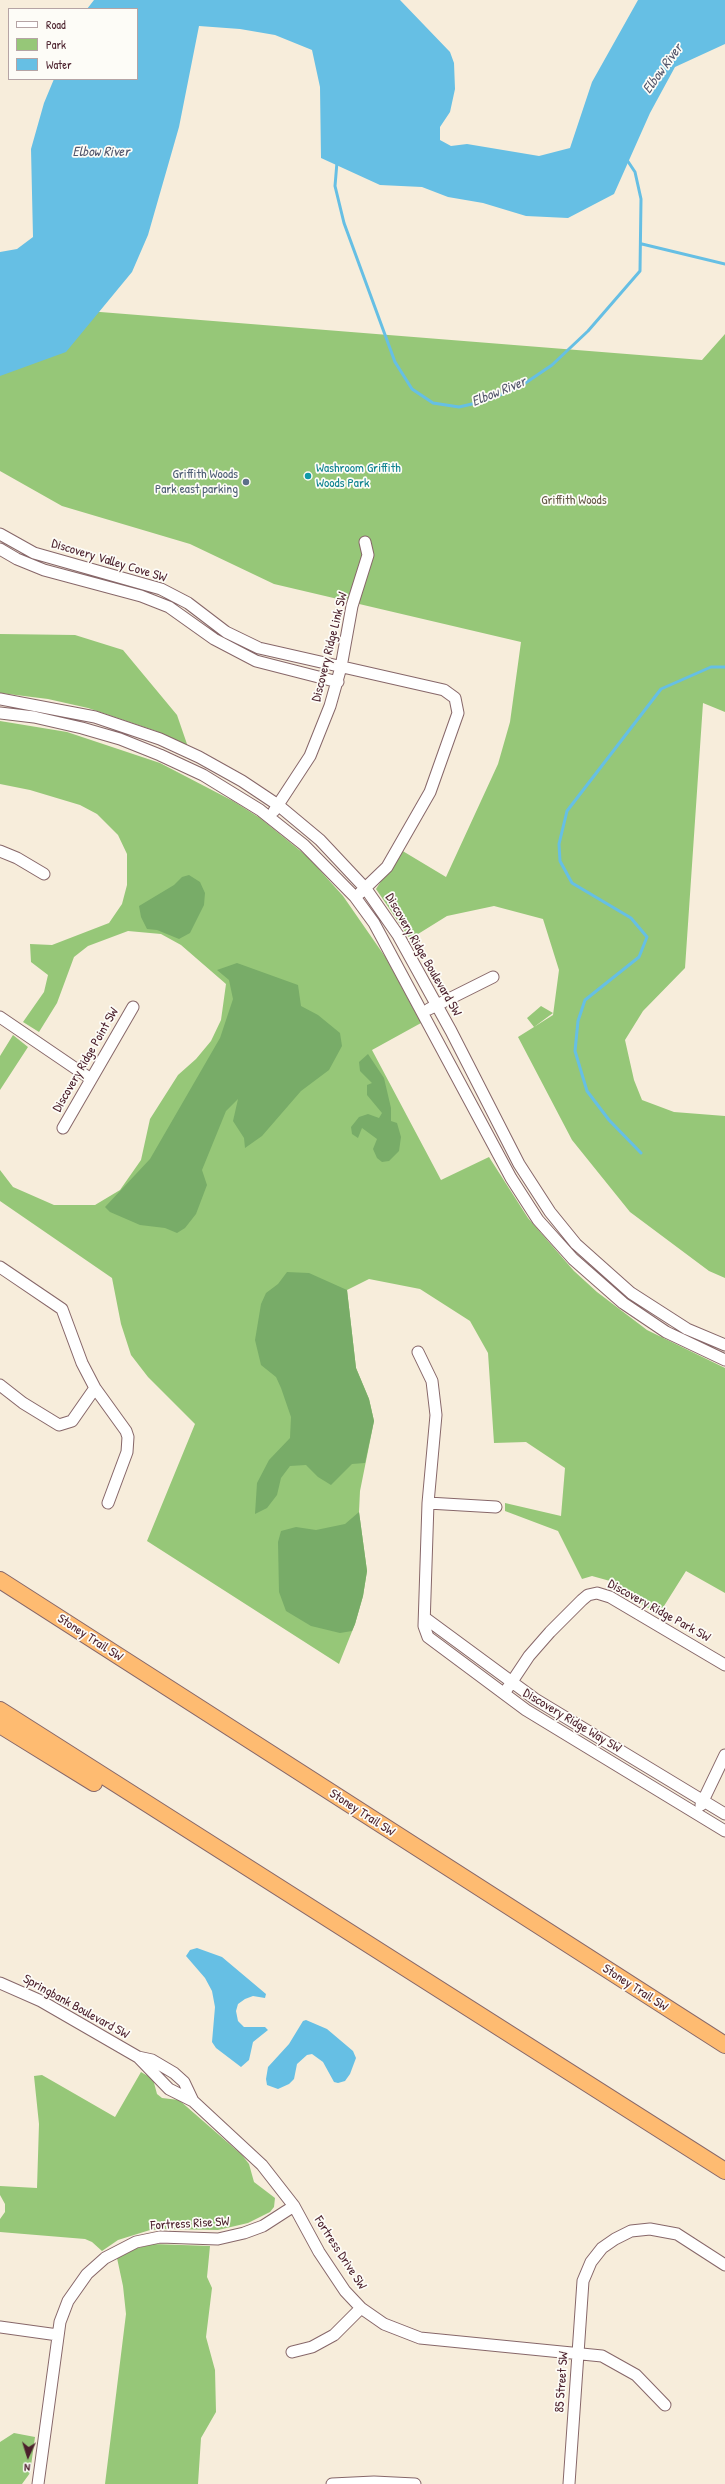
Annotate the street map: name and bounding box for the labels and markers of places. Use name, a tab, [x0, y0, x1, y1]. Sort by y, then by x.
place label: Washroom Griffith Woods Park	[316, 461, 401, 492]
place label: Griffith Woods Park east parking	[155, 467, 238, 498]
marker: Washroom Griffith Woods Park	[303, 471, 313, 481]
marker: Griffith Woods Park east parking	[241, 477, 251, 487]

